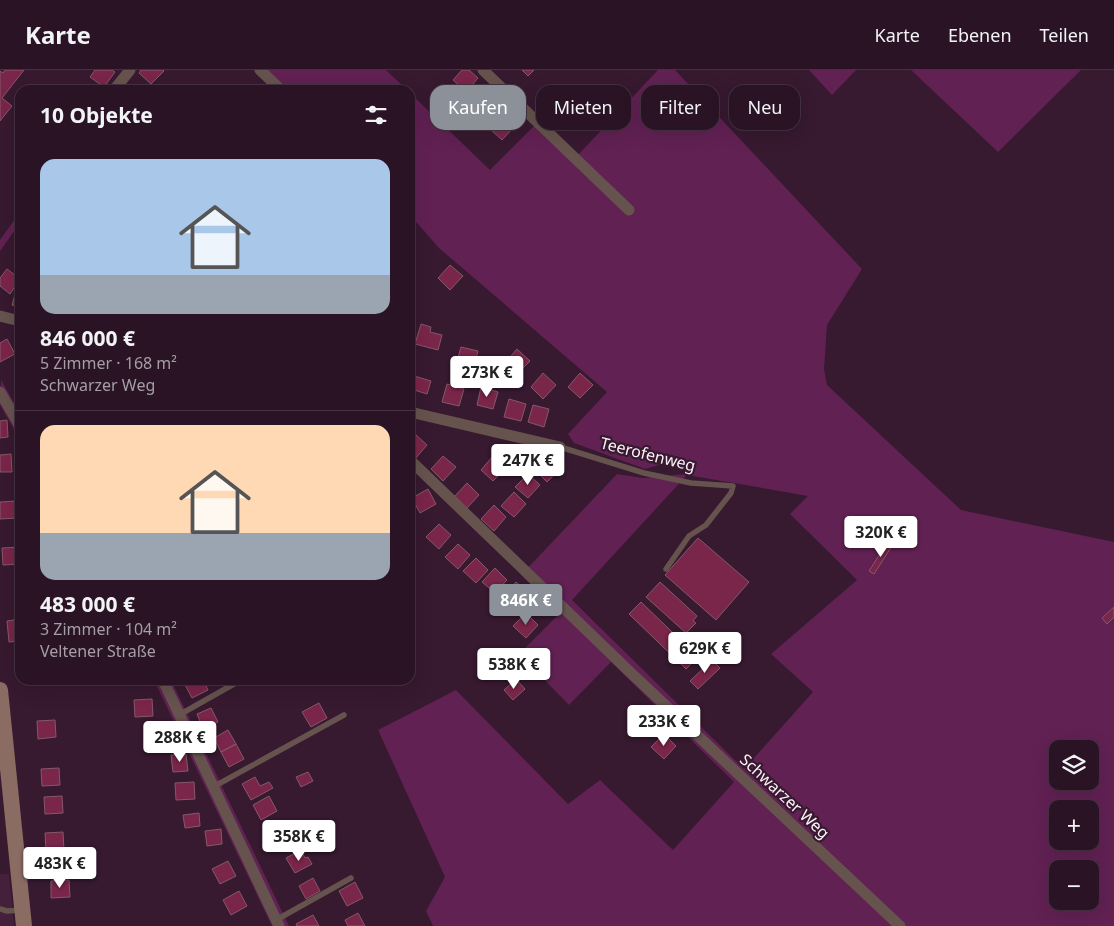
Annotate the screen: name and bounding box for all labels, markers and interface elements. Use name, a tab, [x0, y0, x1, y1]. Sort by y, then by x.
text: Karte	[25, 18, 91, 51]
text: Karte	[875, 23, 920, 47]
text: Ebenen	[948, 23, 1012, 47]
text: Teilen	[1040, 23, 1089, 47]
chip: Kaufen	[430, 85, 526, 130]
chip: Mieten	[536, 85, 631, 130]
chip: Filter	[641, 85, 719, 130]
chip: Neu	[729, 85, 800, 130]
text: 10 Objekte	[40, 101, 153, 129]
icon: filters	[362, 101, 390, 129]
icon: home	[170, 192, 260, 282]
text: 846 000 €	[40, 324, 135, 352]
text: 5 Zimmer · 168 m²	[40, 352, 177, 374]
pin: 273K €	[446, 356, 528, 398]
text: 273K €	[461, 361, 513, 383]
text: Schwarzer Weg	[40, 374, 155, 396]
street label: Teerofenweg	[598, 432, 698, 476]
pin: 247K €	[487, 444, 569, 486]
text: 247K €	[502, 449, 554, 471]
icon: home	[170, 457, 260, 547]
pin: 320K €	[840, 516, 922, 558]
text: 320K €	[855, 521, 907, 543]
pin: 846K €	[485, 584, 567, 626]
text: 846K €	[500, 589, 552, 611]
text: 483 000 €	[40, 590, 135, 618]
text: 3 Zimmer · 104 m²	[40, 618, 177, 640]
pin: 629K €	[664, 632, 746, 674]
text: 629K €	[679, 637, 731, 659]
text: Veltener Straße	[40, 640, 156, 662]
pin: 538K €	[473, 648, 555, 690]
text: 538K €	[488, 653, 540, 675]
pin: 233K €	[623, 704, 705, 747]
text: 233K €	[638, 710, 690, 732]
pin: 288K €	[139, 720, 221, 763]
text: 288K €	[154, 726, 206, 748]
map controls	[1049, 740, 1099, 910]
button: layers	[1049, 740, 1099, 790]
street label: Schwarzer Weg	[735, 749, 835, 843]
button: +	[1049, 800, 1099, 850]
pin: 358K €	[258, 820, 340, 862]
text: 358K €	[273, 825, 325, 847]
pin: 483K €	[19, 846, 101, 889]
text: 483K €	[34, 852, 86, 874]
button: −	[1049, 860, 1099, 910]

